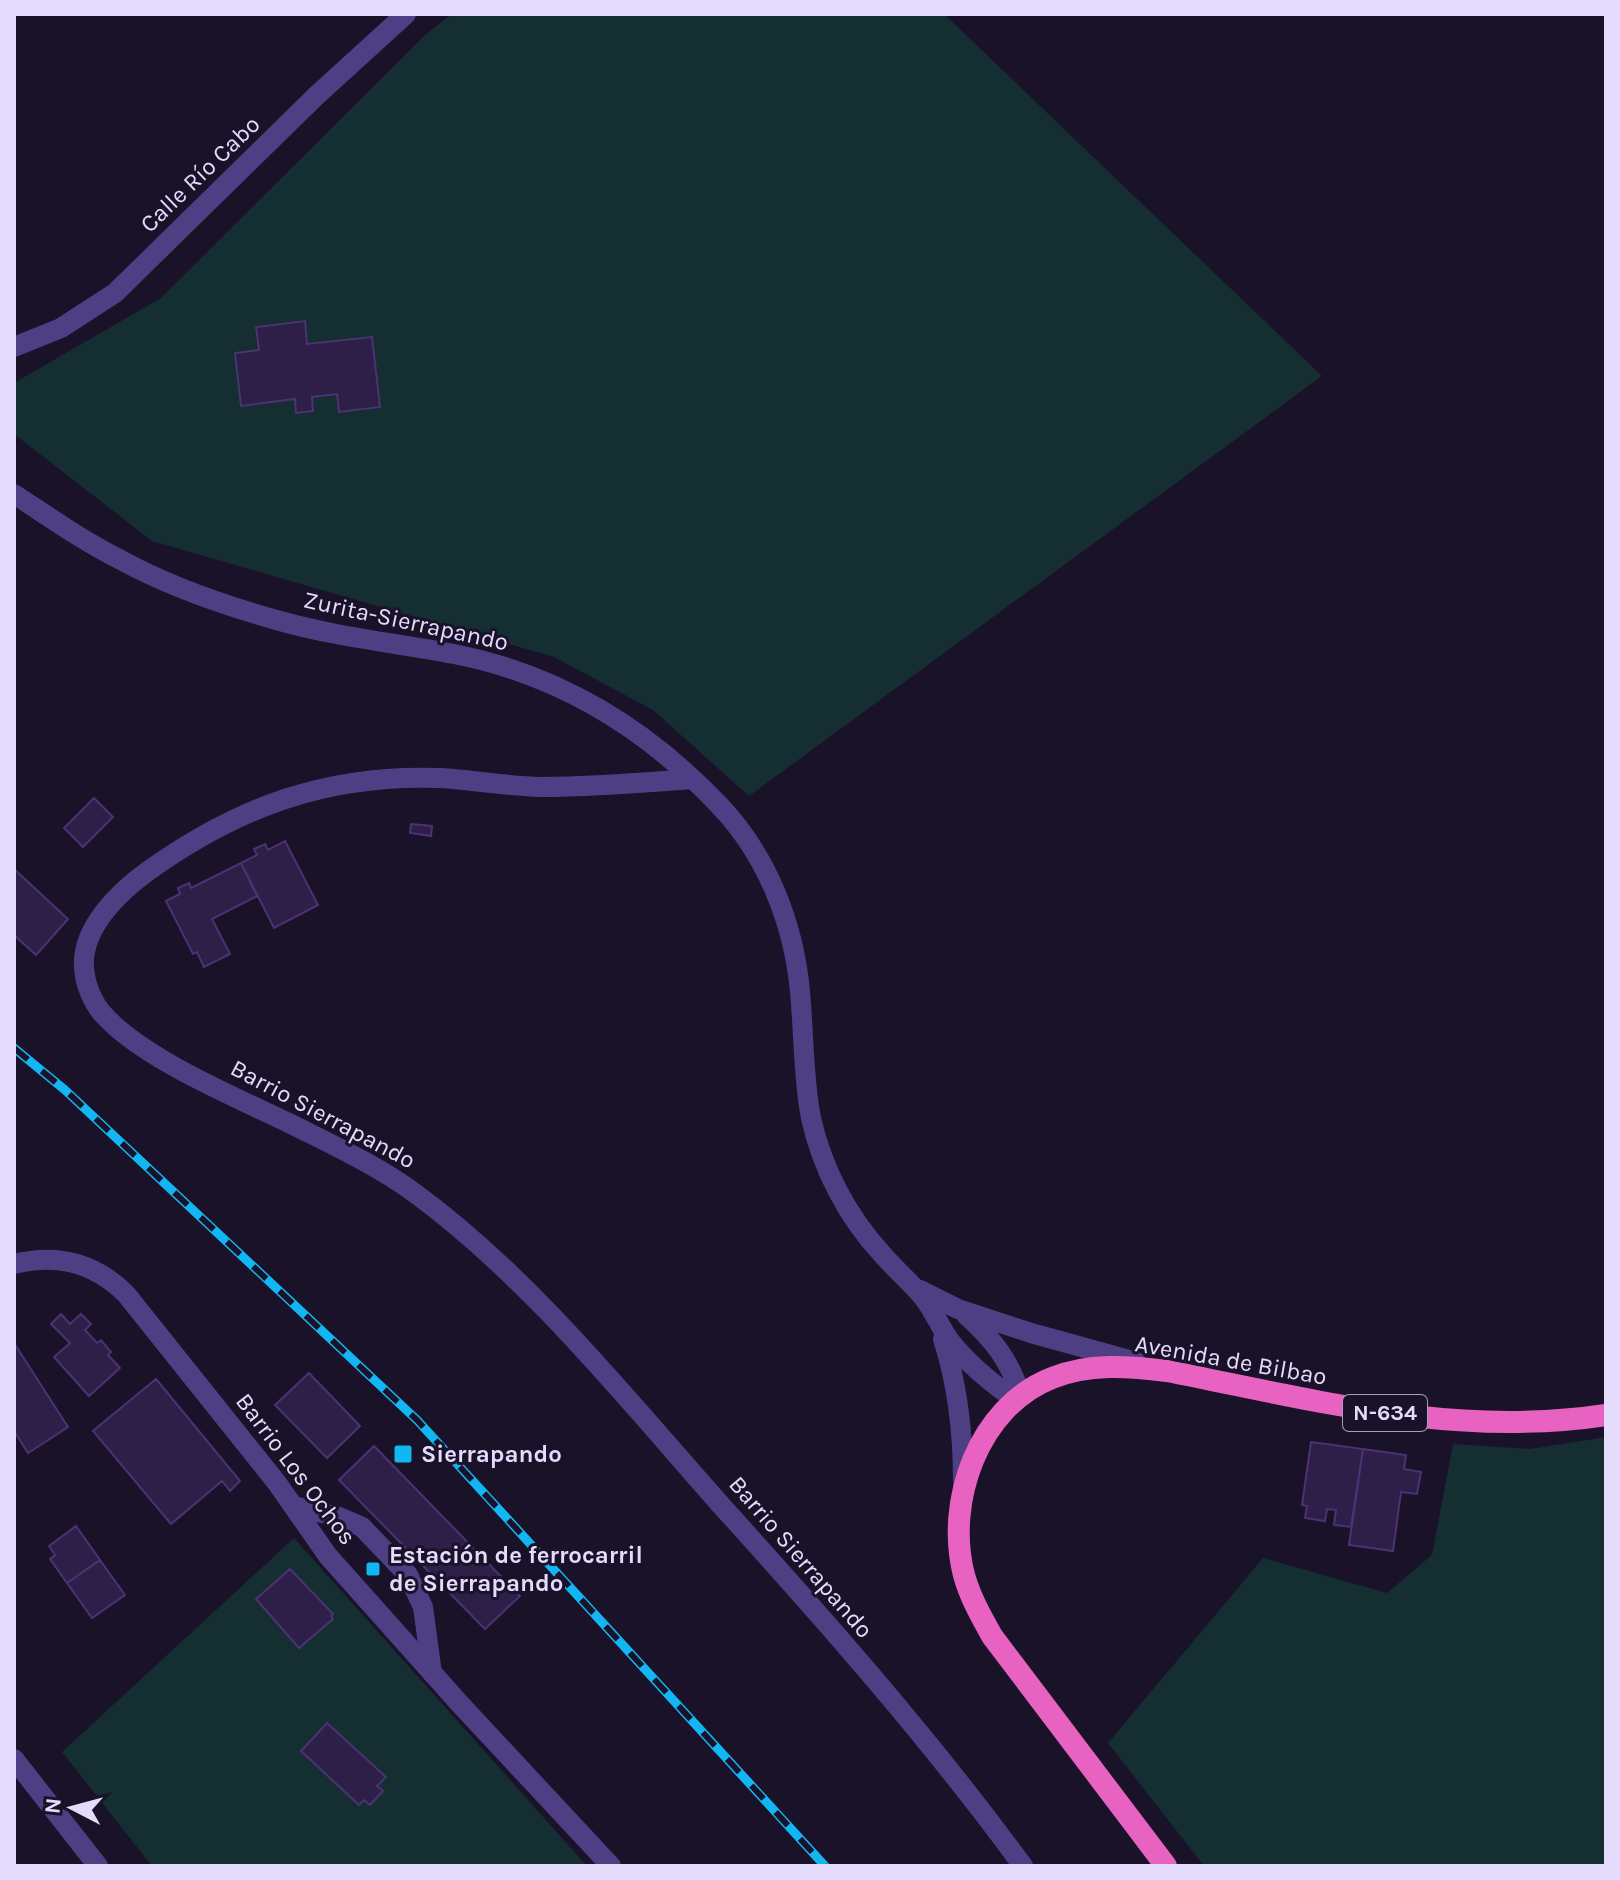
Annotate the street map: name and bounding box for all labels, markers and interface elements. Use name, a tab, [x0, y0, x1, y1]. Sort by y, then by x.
street label: Calle Río Cabo	[134, 110, 266, 238]
street label: Zurita-Sierrapando	[301, 586, 511, 656]
street label: Barrio Sierrapando	[226, 1054, 420, 1174]
street label: Avenida de Bilbao	[1133, 1329, 1329, 1391]
street label: Barrio Los Ochos	[230, 1388, 362, 1550]
road number: N-634	[1343, 1395, 1427, 1431]
place label: Sierrapando	[421, 1440, 562, 1468]
marker: Sierrapando	[392, 1443, 414, 1465]
street label: Barrio Sierrapando	[723, 1470, 879, 1644]
place label: Estación de ferrocarril de Sierrapando	[389, 1541, 643, 1597]
marker: Estación de ferrocarril de Sierrapando	[364, 1560, 382, 1578]
north arrow	[32, 1768, 112, 1848]
text: N	[39, 1797, 67, 1815]

